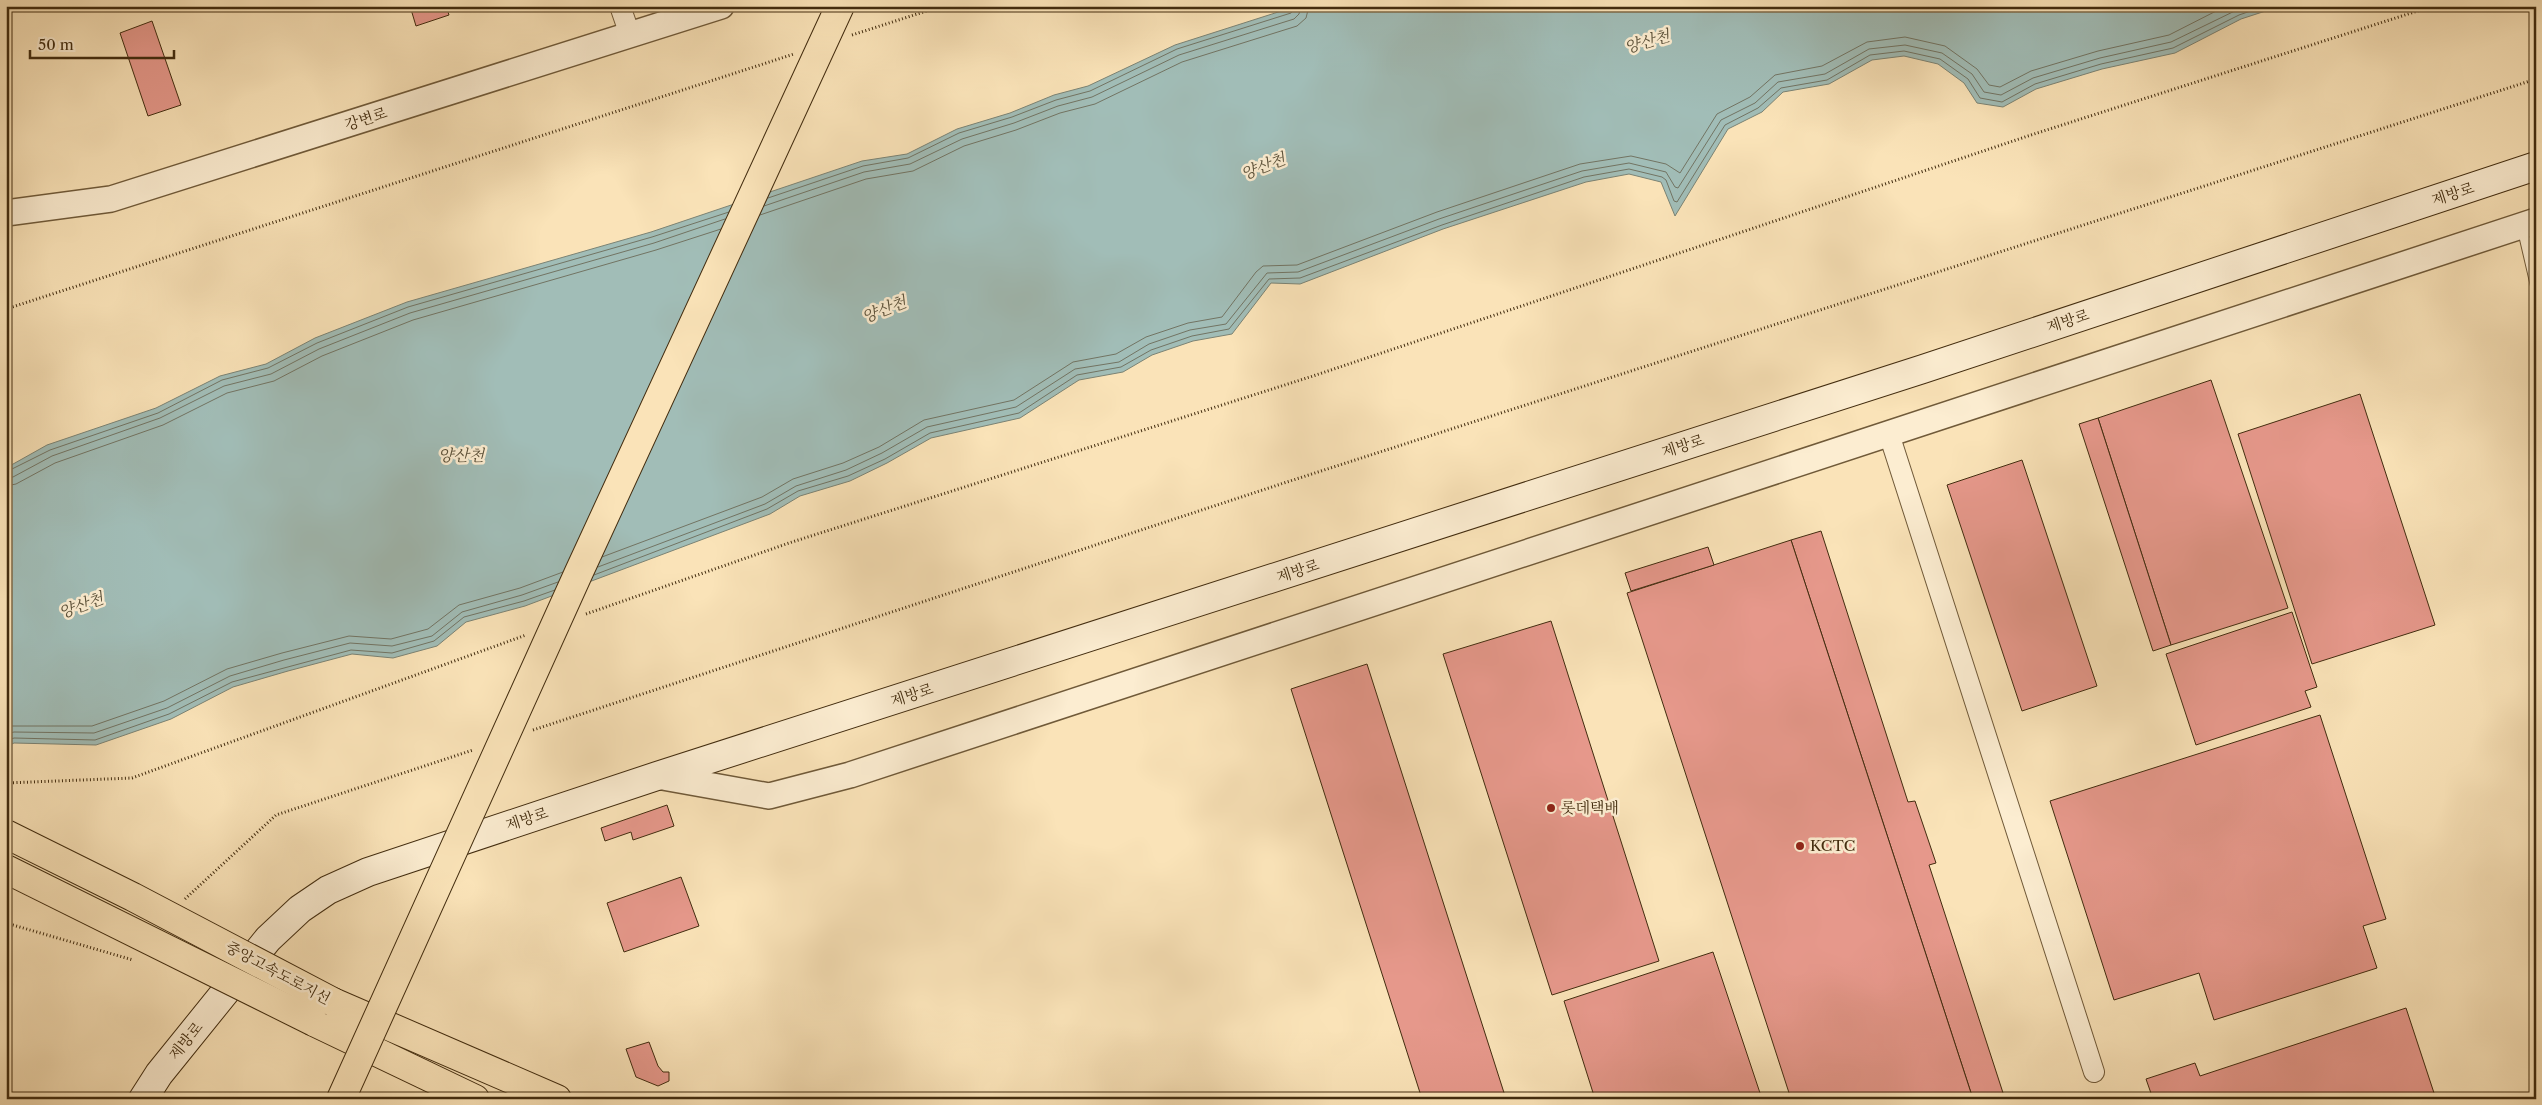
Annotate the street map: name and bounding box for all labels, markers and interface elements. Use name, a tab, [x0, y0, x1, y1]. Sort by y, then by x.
water label: 양산천	[1622, 25, 1674, 57]
scale bar	[30, 28, 174, 60]
text: 50 m	[38, 35, 74, 54]
street label: 강변로	[342, 103, 390, 134]
water label: 양산천	[1238, 148, 1290, 184]
street label: 제방로	[2429, 178, 2477, 209]
water label: 양산천	[859, 291, 911, 327]
street label: 제방로	[2044, 305, 2092, 336]
street label: 제방로	[1659, 430, 1707, 461]
water label: 양산천	[438, 445, 486, 465]
street label: 제방로	[1274, 555, 1322, 586]
water label: 양산천	[56, 587, 108, 622]
street label: 제방로	[888, 679, 936, 710]
place label: 롯데택배	[1561, 798, 1619, 817]
marker: 롯데택배	[1545, 802, 1557, 814]
street label: 제방로	[503, 803, 551, 834]
place label: KCTC	[1810, 836, 1855, 855]
marker: KCTC	[1794, 840, 1806, 852]
street label: 중앙고속도로지선	[223, 937, 334, 1008]
street label: 제방로	[165, 1017, 207, 1064]

